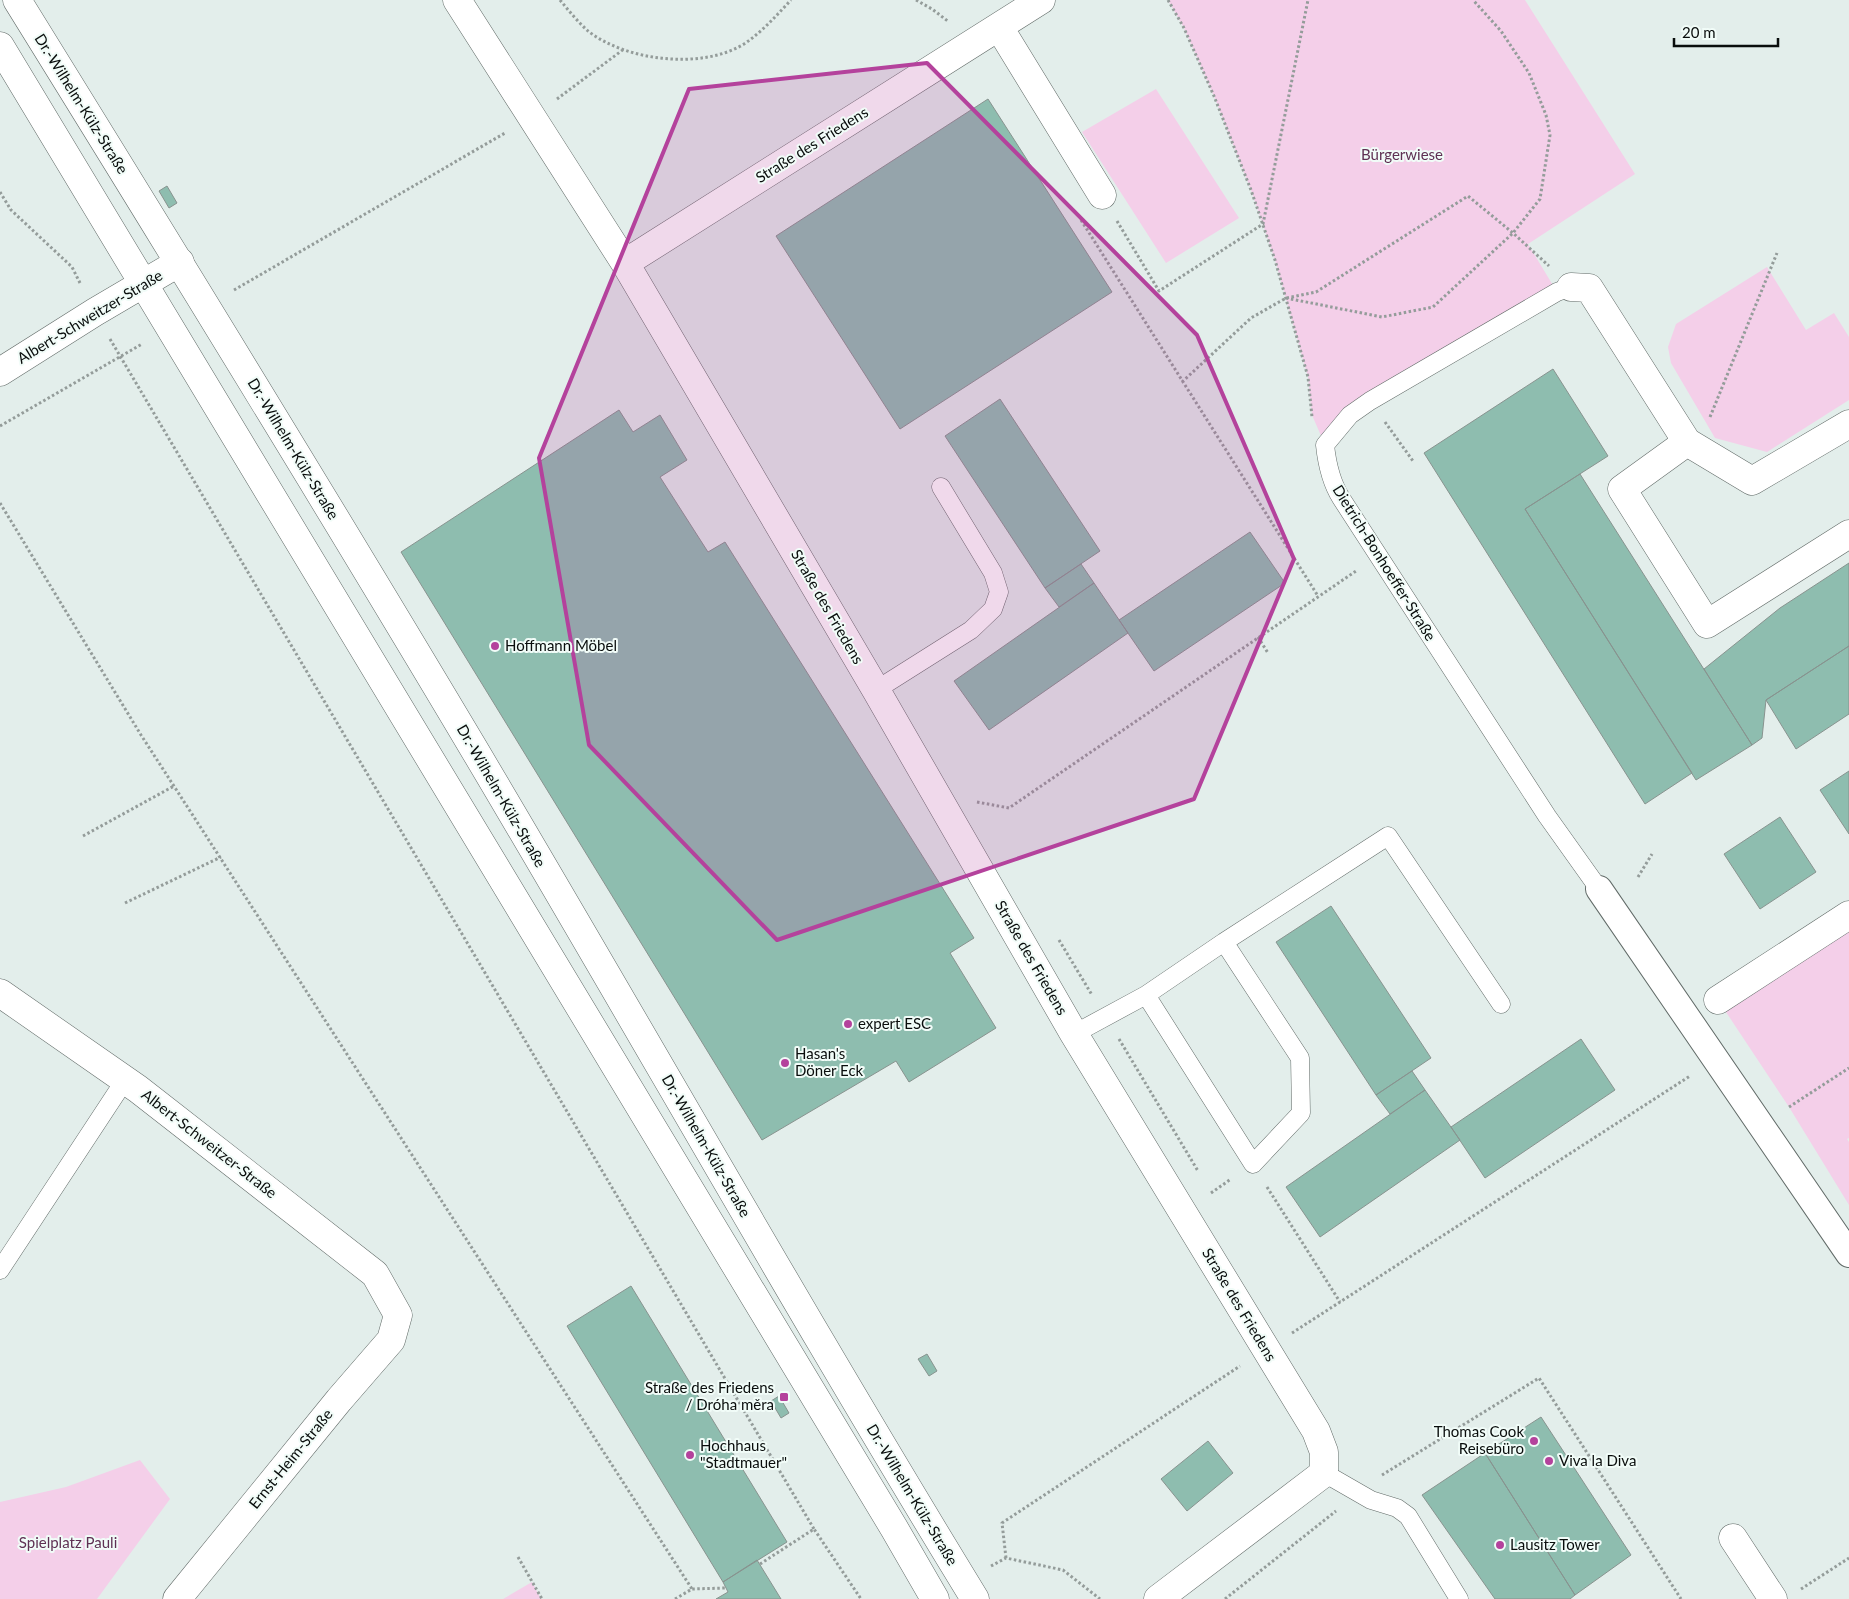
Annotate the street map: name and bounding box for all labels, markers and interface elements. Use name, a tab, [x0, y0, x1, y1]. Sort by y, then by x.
scale bar	[1674, 15, 1778, 47]
text: 20 m	[1682, 23, 1716, 41]
street label: Dr.-Wilhelm-Külz-Straße	[31, 30, 132, 177]
street label: Straße des Friedens	[752, 102, 871, 186]
park label: Bürgerwiese	[1361, 145, 1443, 163]
street label: Albert-Schweitzer-Straße	[14, 266, 166, 367]
street label: Dr.-Wilhelm-Külz-Straße	[245, 375, 343, 522]
street label: Dietrich-Bonhoeffer-Straße	[1329, 481, 1440, 644]
street label: Straße des Friedens	[788, 546, 868, 667]
place label: Hoffmann Möbel	[505, 636, 617, 654]
marker: Hoffmann Möbel	[489, 640, 501, 652]
street label: Dr.-Wilhelm-Külz-Straße	[454, 721, 550, 870]
street label: Straße des Friedens	[992, 897, 1072, 1018]
place label: expert ESC	[858, 1014, 931, 1032]
marker: expert ESC	[842, 1018, 854, 1030]
place label: Hasan's Döner Eck	[795, 1044, 864, 1079]
marker: Hasan's Döner Eck	[779, 1057, 791, 1069]
street label: Dr.-Wilhelm-Külz-Straße	[659, 1071, 755, 1220]
street label: Albert-Schweitzer-Straße	[138, 1085, 281, 1202]
street label: Straße des Friedens	[1199, 1245, 1281, 1364]
place label: Straße des Friedens / Dróha měra	[645, 1378, 774, 1413]
marker: Straße des Friedens / Dróha měra	[778, 1391, 790, 1403]
street label: Ernst-Heim-Straße	[245, 1405, 336, 1512]
street label: Dr.-Wilhelm-Külz-Straße	[864, 1421, 962, 1568]
place label: Thomas Cook Reisebüro	[1434, 1422, 1524, 1457]
marker: Thomas Cook Reisebüro	[1528, 1435, 1540, 1447]
place label: Hochhaus "Stadtmauer"	[700, 1436, 787, 1471]
marker: Hochhaus "Stadtmauer"	[684, 1449, 696, 1461]
place label: Viva la Diva	[1559, 1451, 1636, 1469]
marker: Viva la Diva	[1543, 1455, 1555, 1467]
park label: Spielplatz Pauli	[19, 1533, 117, 1551]
place label: Lausitz Tower	[1510, 1535, 1600, 1553]
marker: Lausitz Tower	[1494, 1539, 1506, 1551]

